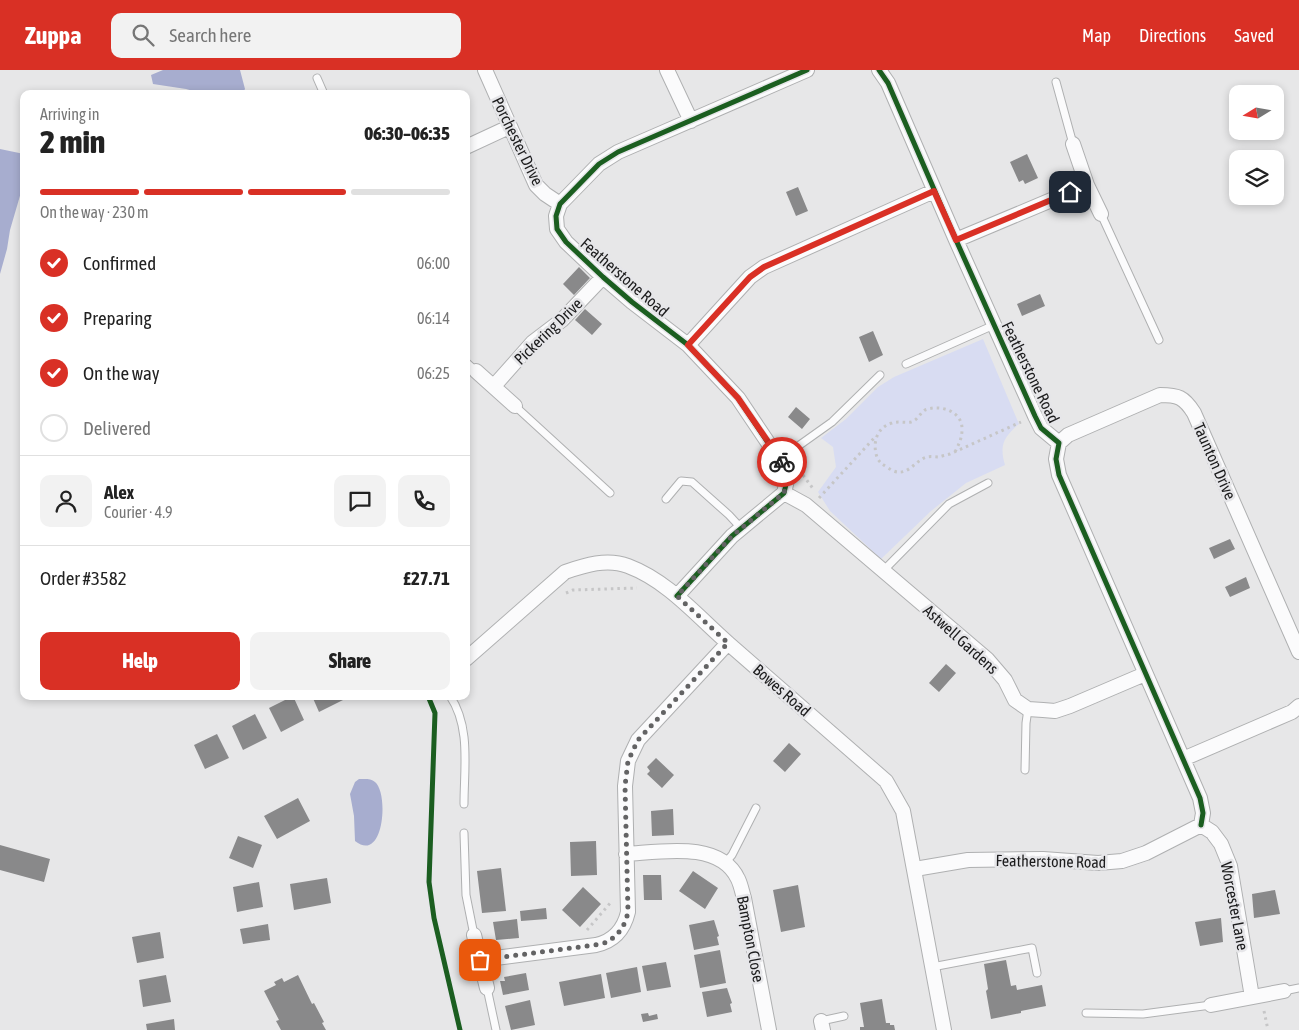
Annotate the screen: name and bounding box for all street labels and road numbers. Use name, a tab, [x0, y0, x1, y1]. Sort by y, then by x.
street label: Porchester Drive	[489, 94, 547, 188]
street label: Featherstone Road	[577, 234, 673, 320]
street label: Pickering Drive	[510, 294, 586, 369]
street label: Featherstone Road	[999, 318, 1063, 426]
street label: Taunton Drive	[1190, 420, 1240, 502]
street label: Astwell Gardens	[920, 601, 1002, 677]
street label: Bowes Road	[750, 660, 814, 720]
street label: Featherstone Road	[996, 851, 1106, 871]
street label: Worcester Lane	[1218, 860, 1252, 952]
street label: Bampton Close	[733, 894, 768, 984]

